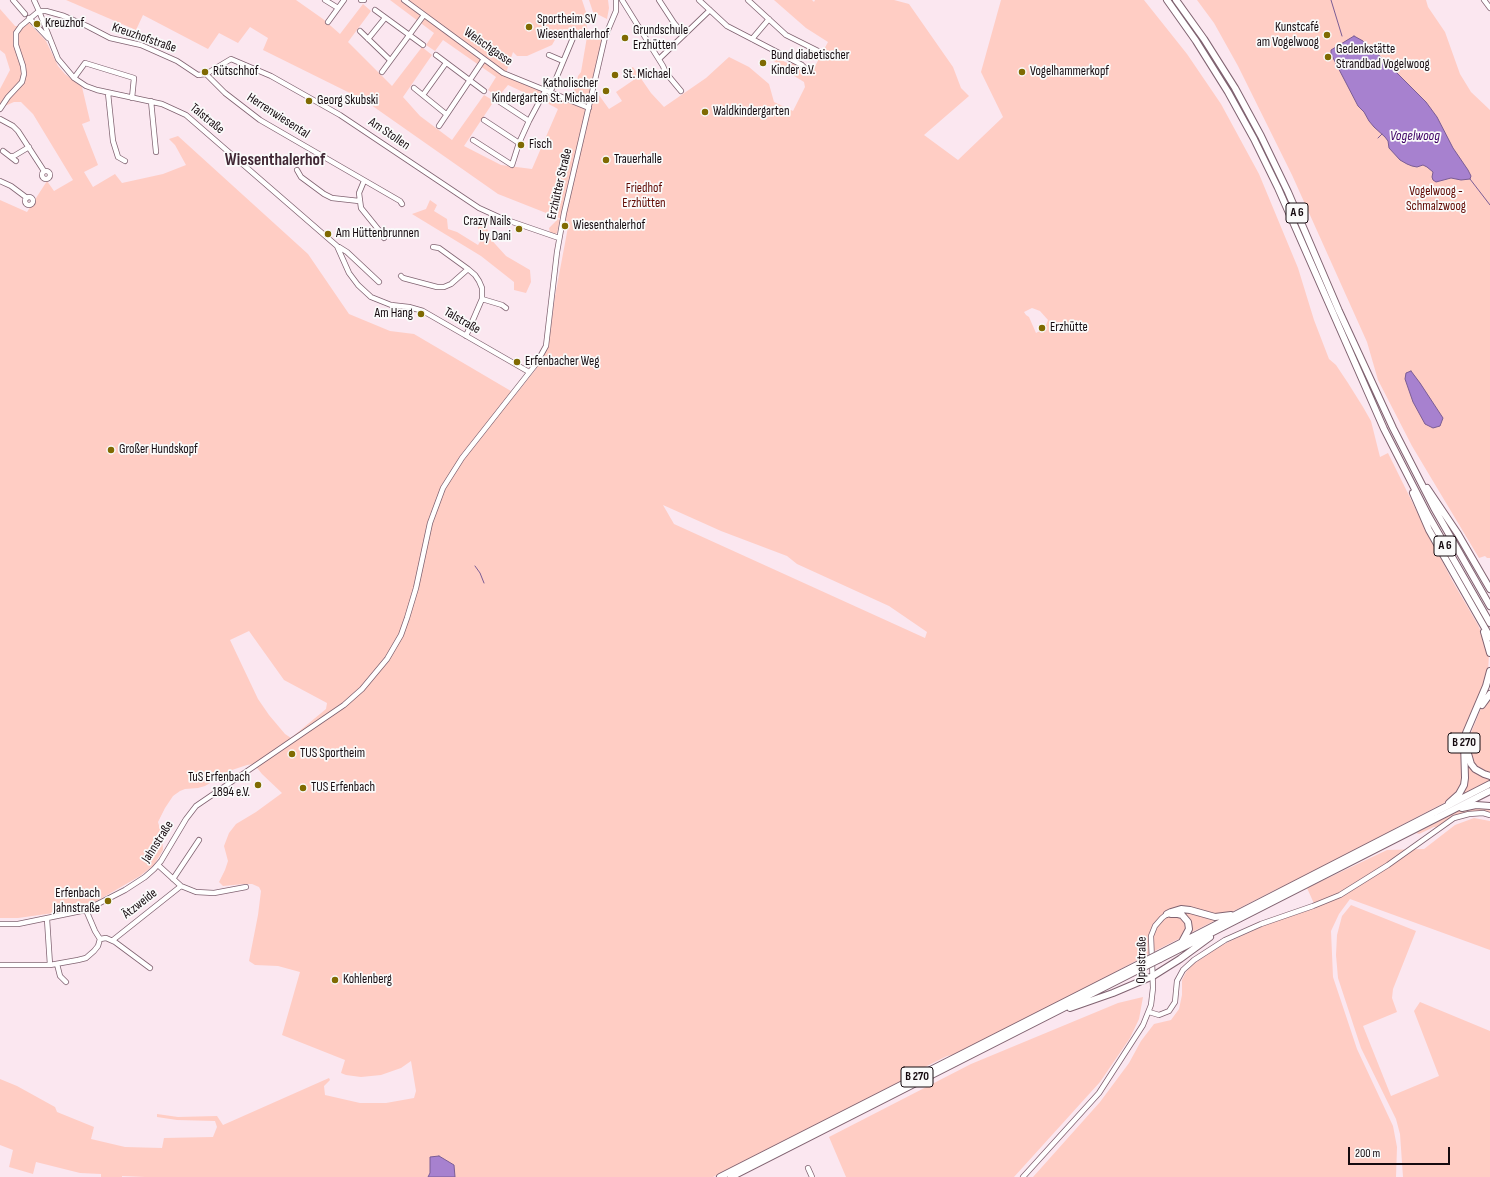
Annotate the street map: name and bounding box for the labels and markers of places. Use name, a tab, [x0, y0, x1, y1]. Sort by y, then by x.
place label: Sportheim SV Wiesenthalerhof	[537, 12, 609, 43]
place label: Kreuzhof	[45, 16, 84, 32]
marker: Kreuzhof	[32, 19, 42, 29]
place label: Kunstcafé am Vogelwoog	[1257, 20, 1319, 51]
marker: Sportheim SV Wiesenthalerhof	[524, 22, 534, 32]
place label: Grundschule Erzhütten	[633, 23, 688, 54]
marker: Kunstcafé am Vogelwoog	[1322, 30, 1332, 40]
marker: Grundschule Erzhütten	[620, 33, 630, 43]
place label: Gedenkstätte Strandbad Vogelwoog	[1336, 42, 1430, 73]
place label: Bund diabetischer Kinder e.V.	[771, 48, 849, 79]
marker: Gedenkstätte Strandbad Vogelwoog	[1323, 52, 1333, 62]
marker: Bund diabetischer Kinder e.V.	[758, 58, 768, 68]
place label: Rütschhof	[213, 64, 258, 80]
place label: Vogelhammerkopf	[1030, 64, 1109, 80]
marker: Rütschhof	[200, 67, 210, 77]
place label: St. Michael	[623, 67, 671, 83]
marker: Vogelhammerkopf	[1017, 67, 1027, 77]
marker: St. Michael	[610, 70, 620, 80]
place label: Katholischer Kindergarten St. Michael	[492, 76, 598, 107]
marker: Katholischer Kindergarten St. Michael	[601, 86, 611, 96]
place label: Georg Skubski	[317, 93, 378, 109]
marker: Georg Skubski	[304, 96, 314, 106]
place label: Waldkindergarten	[713, 104, 789, 120]
marker: Waldkindergarten	[700, 107, 710, 117]
place label: Fisch	[529, 137, 552, 153]
marker: Fisch	[516, 140, 526, 150]
place label: Trauerhalle	[614, 152, 662, 168]
marker: Trauerhalle	[601, 155, 611, 165]
place label: Crazy Nails by Dani	[463, 214, 511, 245]
place label: Wiesenthalerhof	[573, 218, 645, 234]
marker: Wiesenthalerhof	[560, 221, 570, 231]
marker: Crazy Nails by Dani	[514, 224, 524, 234]
place label: Am Hüttenbrunnen	[336, 226, 419, 242]
marker: Am Hüttenbrunnen	[323, 229, 333, 239]
place label: Am Hang	[374, 306, 413, 322]
marker: Am Hang	[416, 309, 426, 319]
place label: Erzhütte	[1050, 320, 1088, 336]
marker: Erzhütte	[1037, 323, 1047, 333]
place label: Erfenbacher Weg	[525, 354, 599, 370]
marker: Erfenbacher Weg	[512, 357, 522, 367]
place label: Großer Hundskopf	[119, 442, 198, 458]
marker: Großer Hundskopf	[106, 445, 116, 455]
place label: TUS Sportheim	[300, 746, 365, 762]
marker: TUS Sportheim	[287, 749, 297, 759]
place label: TuS Erfenbach 1894 e.V.	[188, 770, 250, 801]
marker: TuS Erfenbach 1894 e.V.	[253, 780, 263, 790]
place label: TUS Erfenbach	[311, 780, 375, 796]
marker: TUS Erfenbach	[298, 783, 308, 793]
place label: Erfenbach Jahnstraße	[53, 886, 100, 917]
marker: Erfenbach Jahnstraße	[103, 896, 113, 906]
place label: Kohlenberg	[343, 972, 392, 988]
marker: Kohlenberg	[330, 975, 340, 985]

